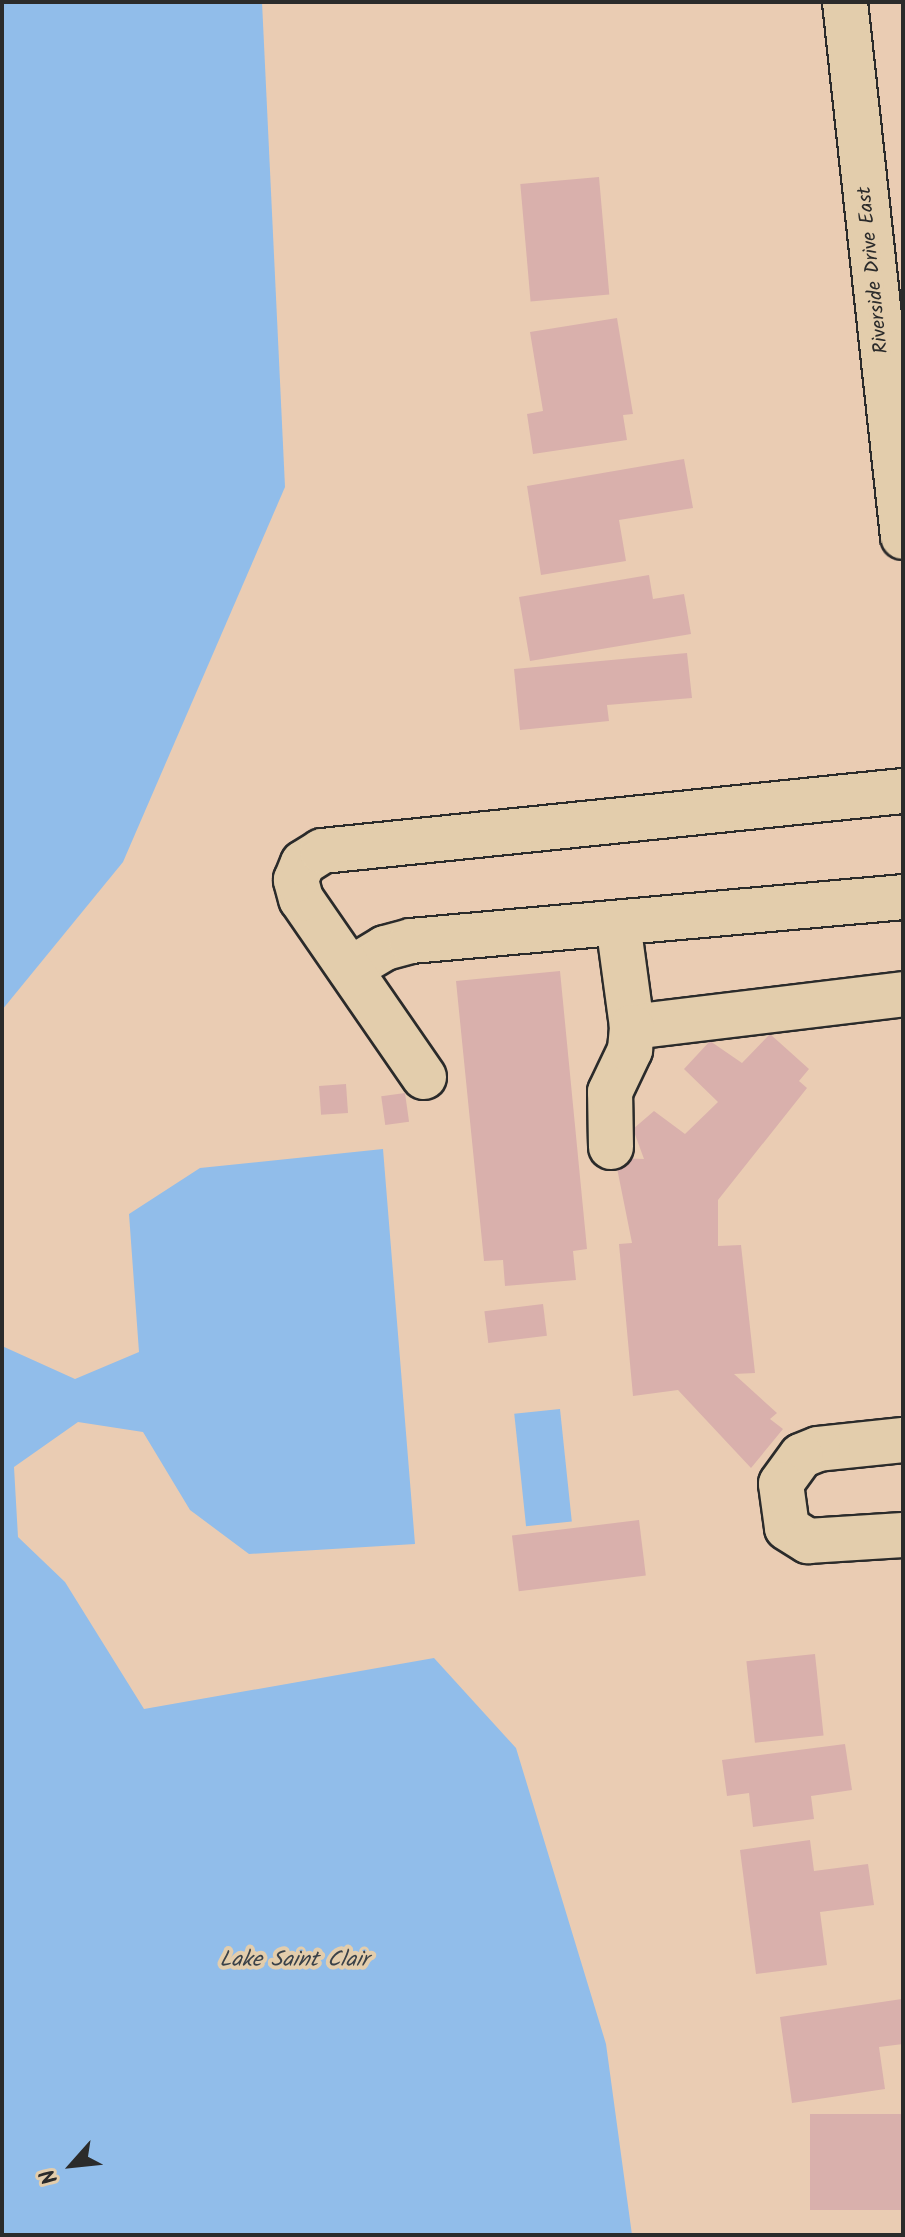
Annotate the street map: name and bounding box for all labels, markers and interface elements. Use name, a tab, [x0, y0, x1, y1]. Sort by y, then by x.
street label: Riverside Drive East	[853, 185, 895, 355]
water label: Lake Saint Clair	[219, 1948, 369, 1974]
north arrow	[32, 2125, 112, 2205]
text: N	[31, 2162, 69, 2190]

